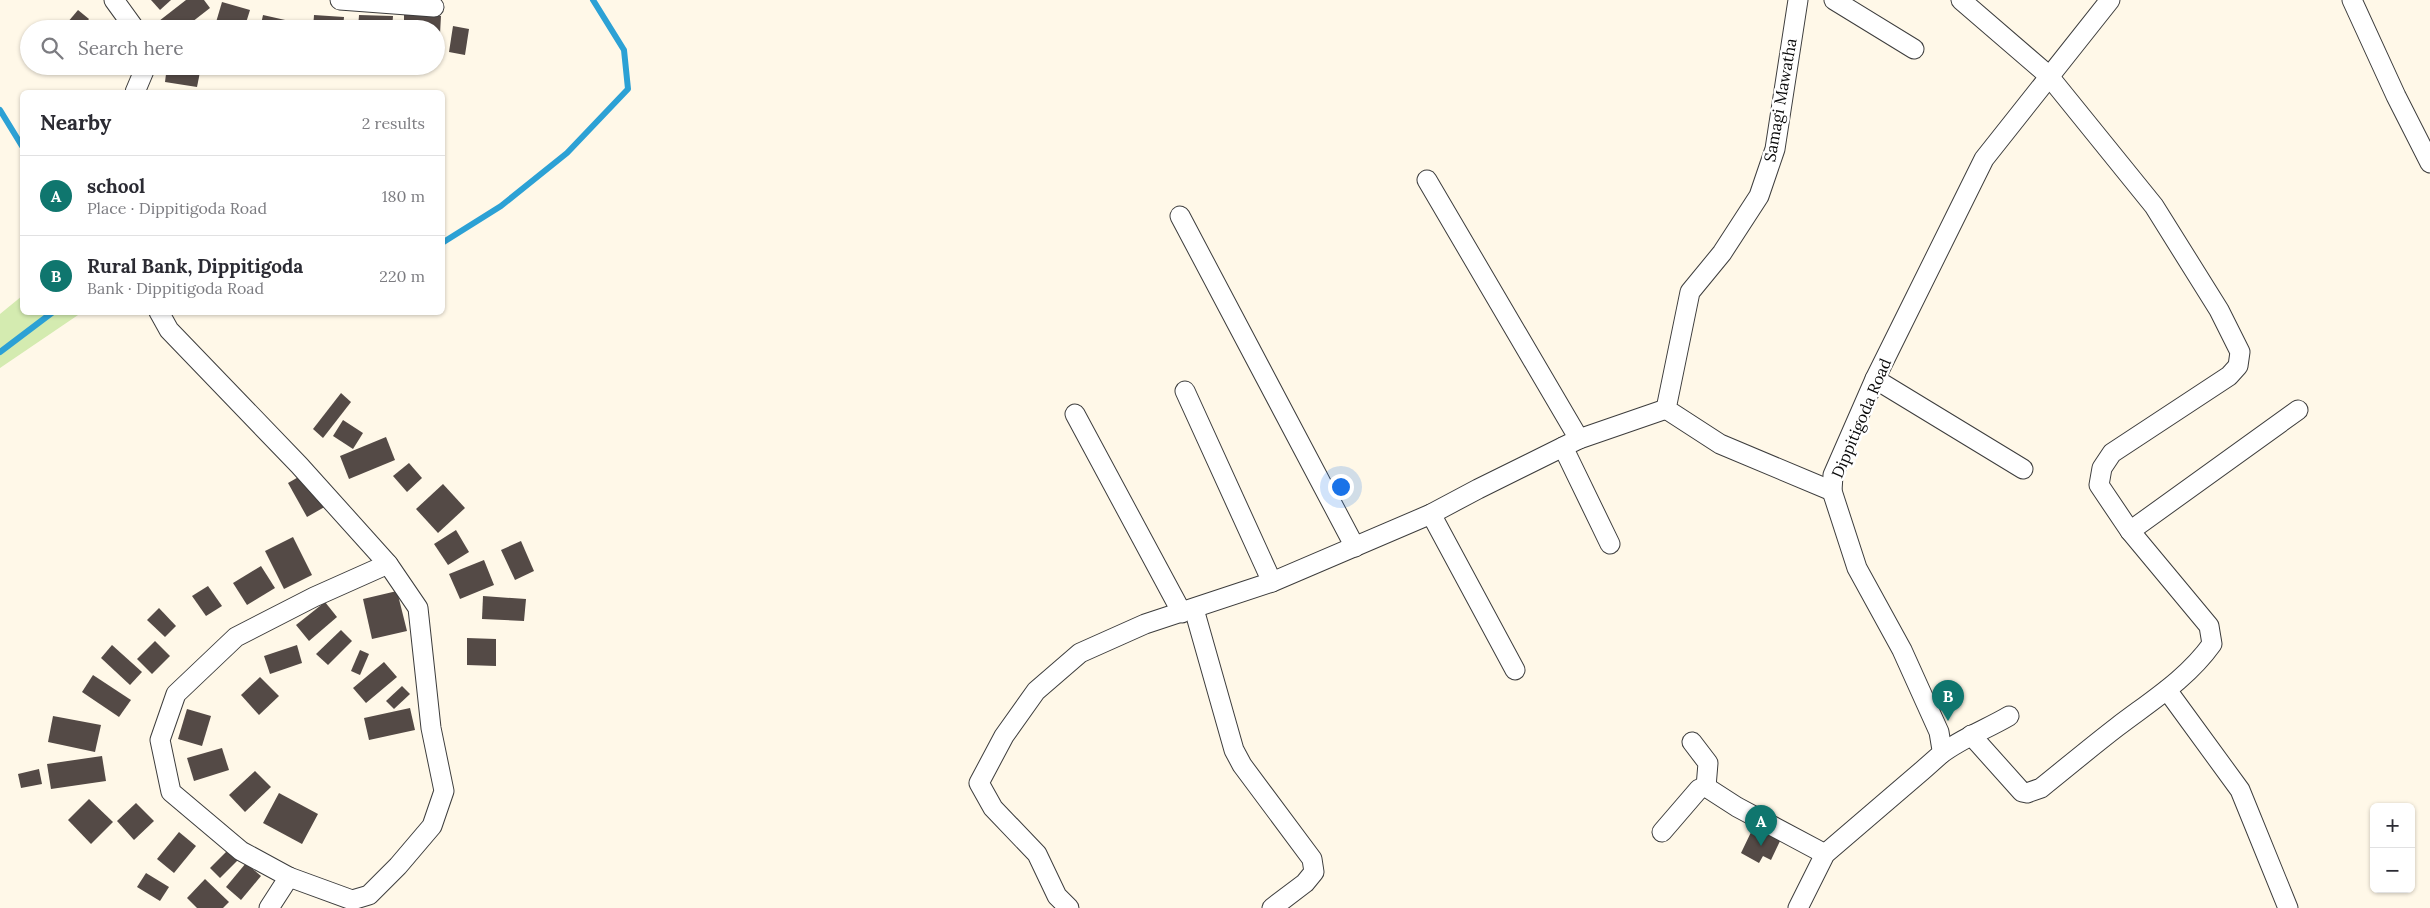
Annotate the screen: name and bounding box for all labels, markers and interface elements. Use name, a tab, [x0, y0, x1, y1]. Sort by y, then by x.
search box	[20, 20, 445, 75]
icon: search	[38, 34, 66, 62]
text: Search here	[78, 36, 184, 60]
street label: Samagi Mawatha	[1759, 37, 1801, 163]
text: Nearby	[40, 109, 111, 136]
text: 2 results	[362, 113, 425, 133]
text: school	[87, 174, 145, 198]
text: A	[51, 186, 61, 206]
text: 180 m	[382, 186, 425, 206]
text: Place · Dippitigoda Road	[87, 198, 267, 218]
text: Rural Bank, Dippitigoda	[87, 254, 303, 278]
text: B	[51, 266, 61, 286]
text: 220 m	[379, 266, 425, 286]
text: Bank · Dippitigoda Road	[87, 278, 264, 298]
street label: Dippitigoda Road	[1827, 355, 1895, 481]
your location	[1328, 474, 1354, 500]
pin: B	[1932, 680, 1964, 721]
map controls	[2370, 803, 2415, 893]
button: +	[2370, 803, 2415, 848]
pin: A	[1745, 805, 1777, 846]
button: −	[2370, 848, 2415, 893]

